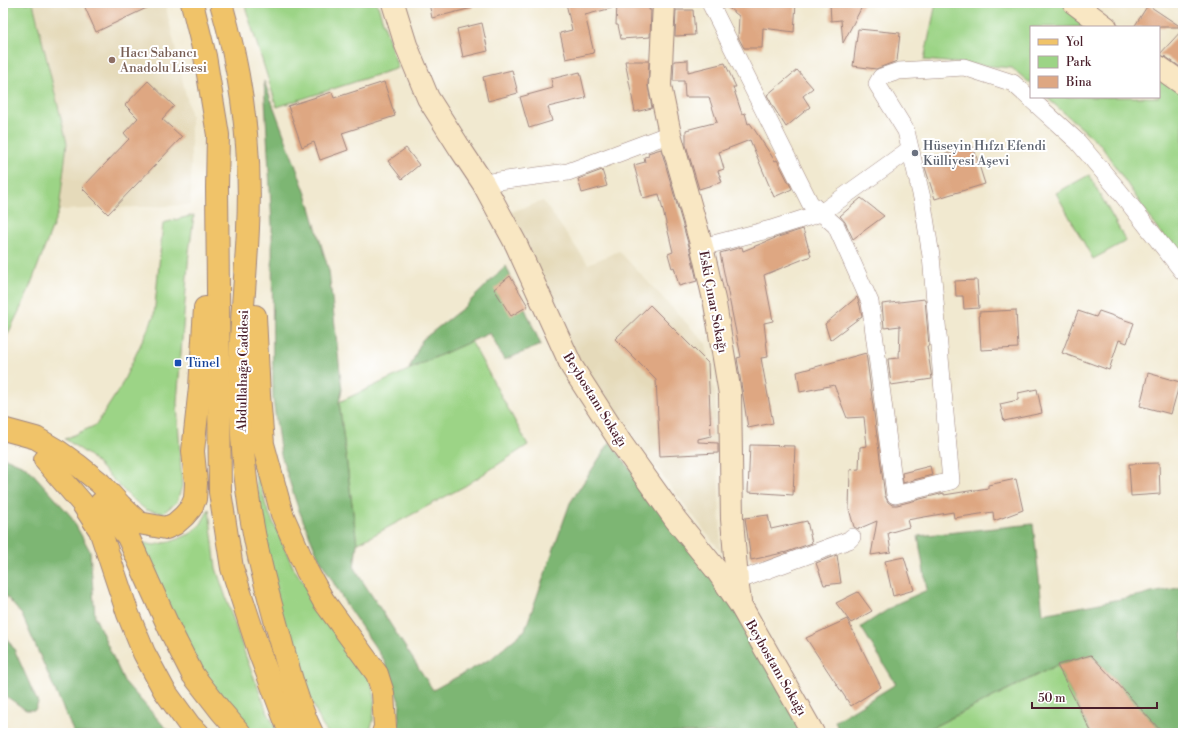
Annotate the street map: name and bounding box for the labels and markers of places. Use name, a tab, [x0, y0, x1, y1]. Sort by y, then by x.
place label: Hacı Sabancı Anadolu Lisesi	[119, 45, 207, 76]
marker: Hacı Sabancı Anadolu Lisesi	[107, 55, 117, 65]
place label: Hüseyin Hıfzı Efendi Külliyesi Aşevi	[923, 138, 1046, 169]
marker: Hüseyin Hıfzı Efendi Külliyesi Aşevi	[910, 148, 920, 158]
place label: Tünel	[186, 355, 220, 371]
marker: Tünel	[173, 358, 183, 368]

